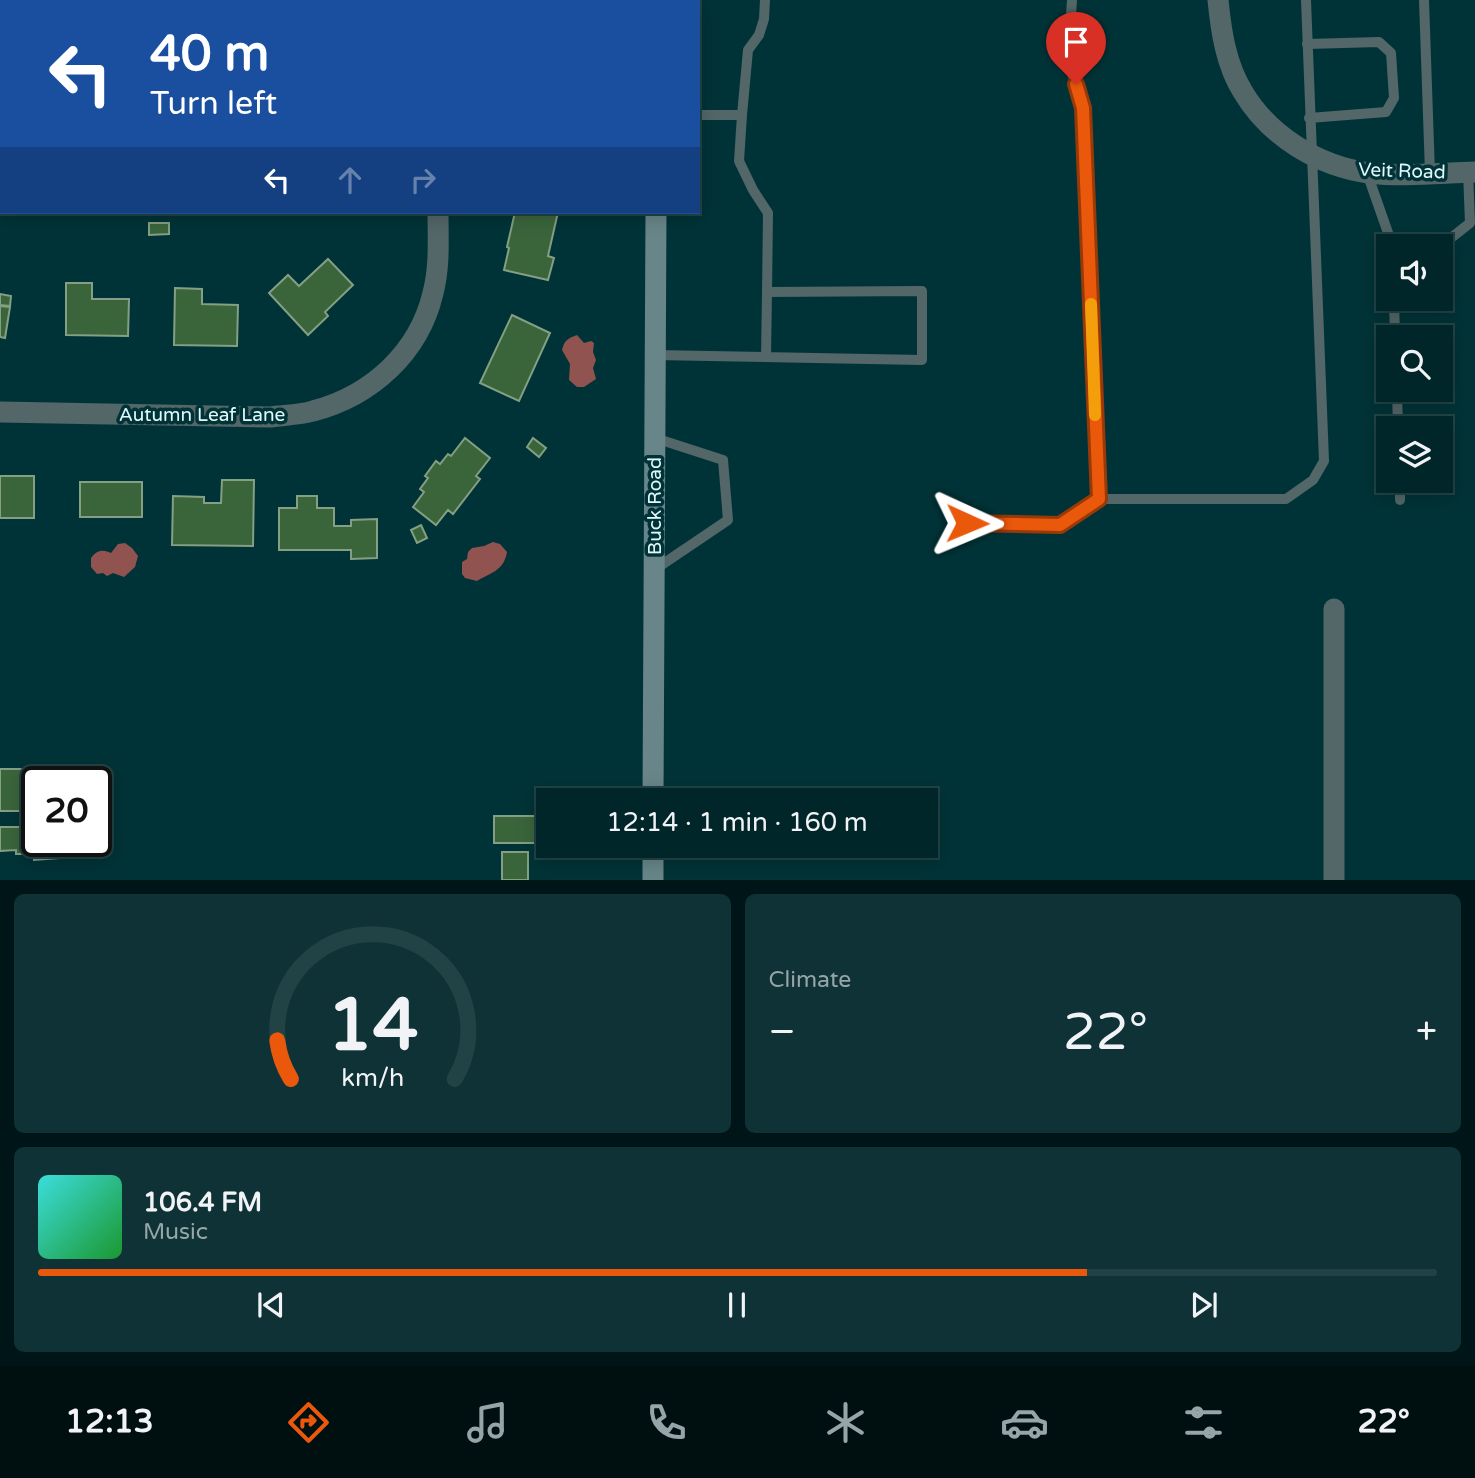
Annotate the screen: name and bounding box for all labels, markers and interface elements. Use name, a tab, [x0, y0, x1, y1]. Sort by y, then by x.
pin	[1046, 12.0, 1106, 84]
icon: arrive	[1057, 23, 1095, 61]
text: 40 m	[150, 25, 269, 84]
icon: left	[35, 28, 126, 119]
text: Turn left	[150, 85, 277, 123]
street label: Veit Road	[1358, 158, 1446, 184]
icon: left	[258, 161, 296, 199]
icon: ahead	[331, 161, 369, 199]
icon: right	[404, 161, 442, 199]
map controls	[1376, 234, 1453, 493]
button: sound	[1376, 234, 1453, 311]
button: search	[1376, 325, 1453, 402]
street label: Autumn Leaf Lane	[119, 404, 285, 426]
button: layers	[1376, 416, 1453, 493]
street label: Buck Road	[644, 457, 666, 555]
position arrow	[930, 486, 1004, 560]
speed limit sign: 20	[21, 766, 112, 857]
text: 12:14 · 1 min · 160 m	[606, 807, 868, 838]
text: Climate	[769, 966, 851, 994]
text: 14	[327, 983, 418, 1071]
text: 22°	[1063, 1001, 1148, 1064]
text: −	[769, 1009, 796, 1055]
text: +	[1416, 1009, 1437, 1055]
text: km/h	[341, 1063, 404, 1093]
text: 106.4 FM	[143, 1187, 262, 1218]
text: Music	[143, 1218, 208, 1246]
icon: previous	[252, 1286, 290, 1324]
icon: pause	[718, 1286, 756, 1324]
icon: next	[1185, 1286, 1223, 1324]
icon: directions	[284, 1398, 333, 1447]
icon: music	[463, 1398, 512, 1447]
icon: phone	[642, 1398, 691, 1447]
icon: climate	[821, 1398, 870, 1447]
icon: car	[1000, 1398, 1049, 1447]
icon: filters	[1179, 1398, 1228, 1447]
text: 12:13	[65, 1403, 154, 1441]
text: 22°	[1358, 1403, 1410, 1441]

